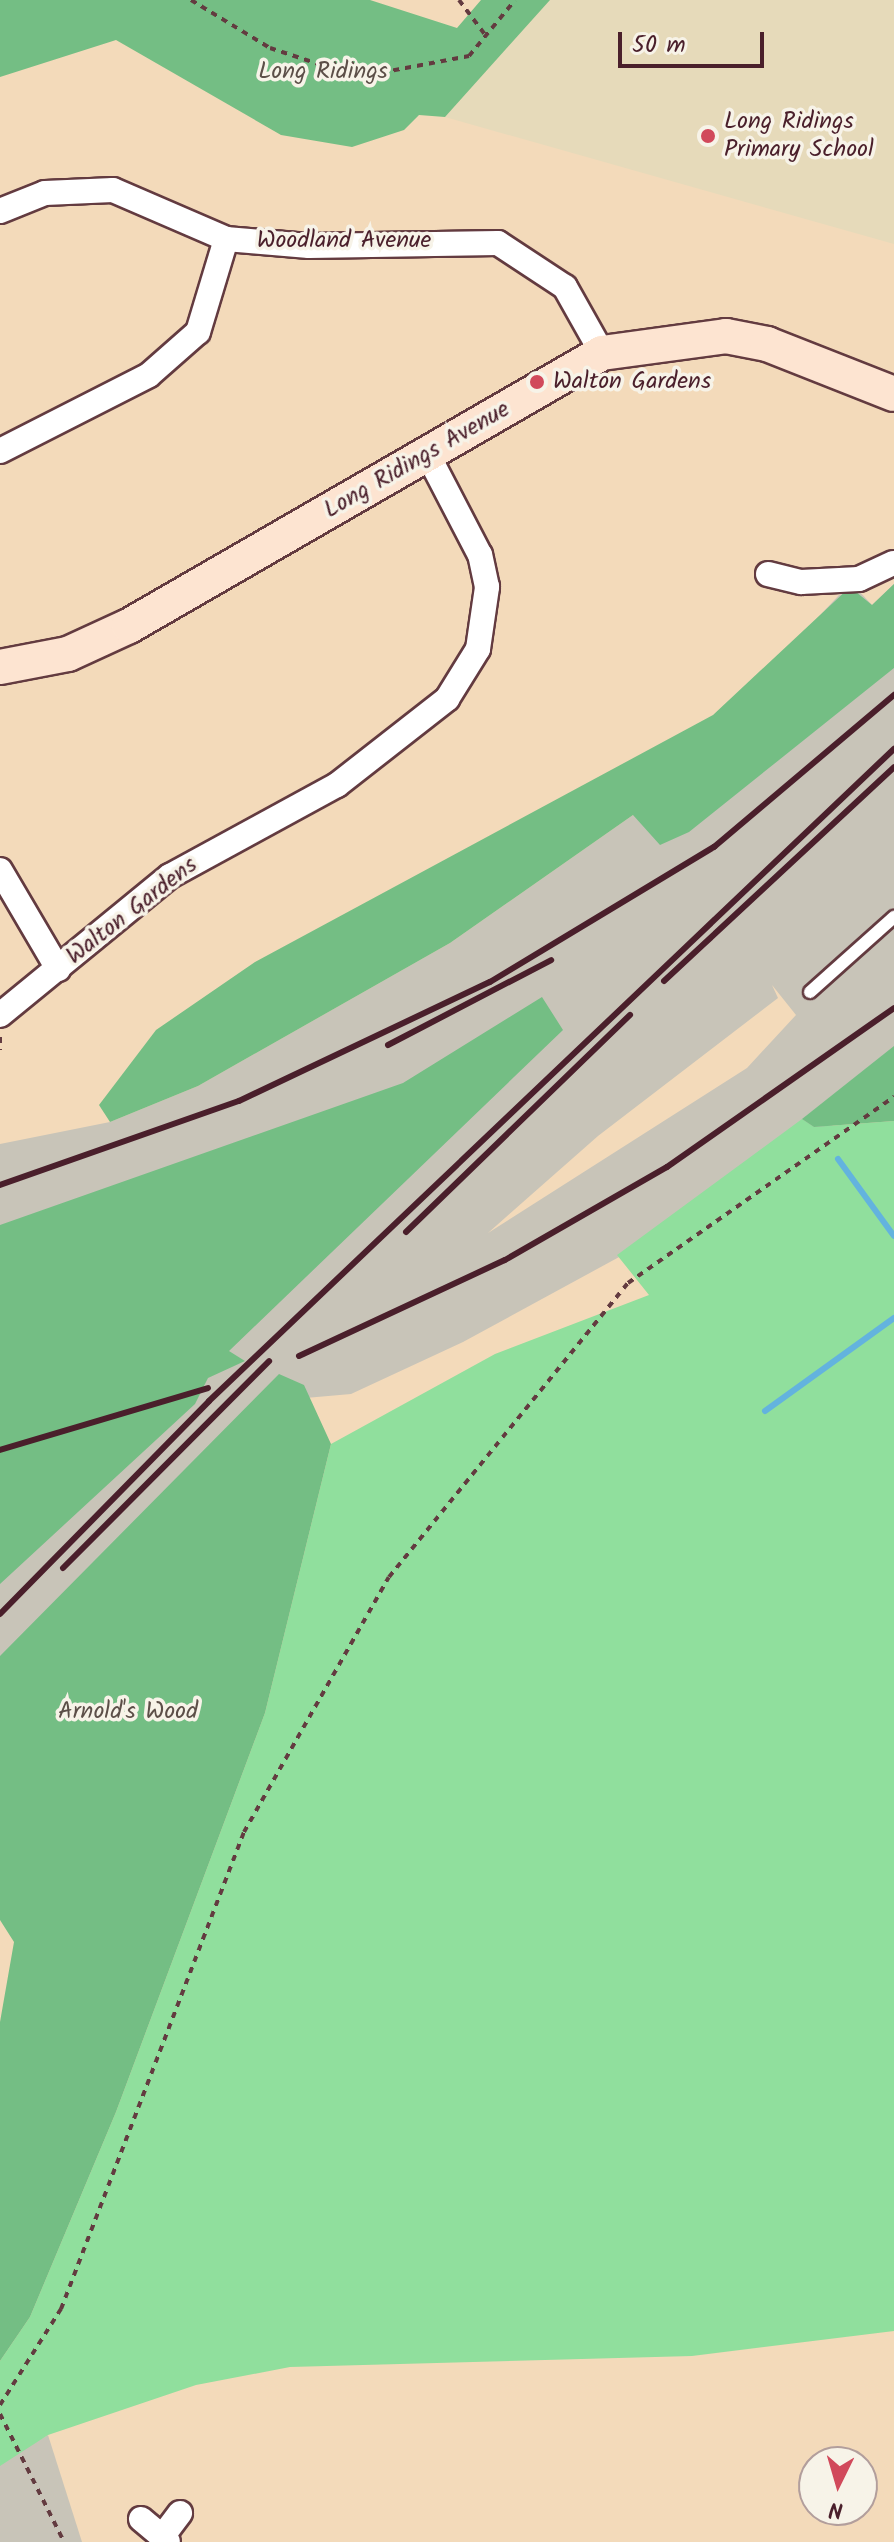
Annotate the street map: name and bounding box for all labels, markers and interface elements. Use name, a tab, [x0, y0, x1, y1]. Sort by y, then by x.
scale bar	[622, 16, 768, 66]
text: 50 m	[632, 26, 686, 65]
park label: Long Ridings	[258, 58, 388, 86]
place label: Long Ridings Primary School	[724, 108, 874, 164]
marker: Long Ridings Primary School	[699, 127, 717, 145]
street label: Woodland Avenue	[257, 227, 431, 255]
place label: Walton Gardens	[553, 368, 711, 396]
marker: Walton Gardens	[528, 373, 546, 391]
street label: Long Ridings Avenue	[319, 395, 515, 525]
street label: Walton Gardens	[61, 851, 203, 971]
park label: Arnold's Wood	[58, 1698, 198, 1726]
north arrow	[798, 2446, 878, 2526]
text: N	[828, 2490, 844, 2526]

